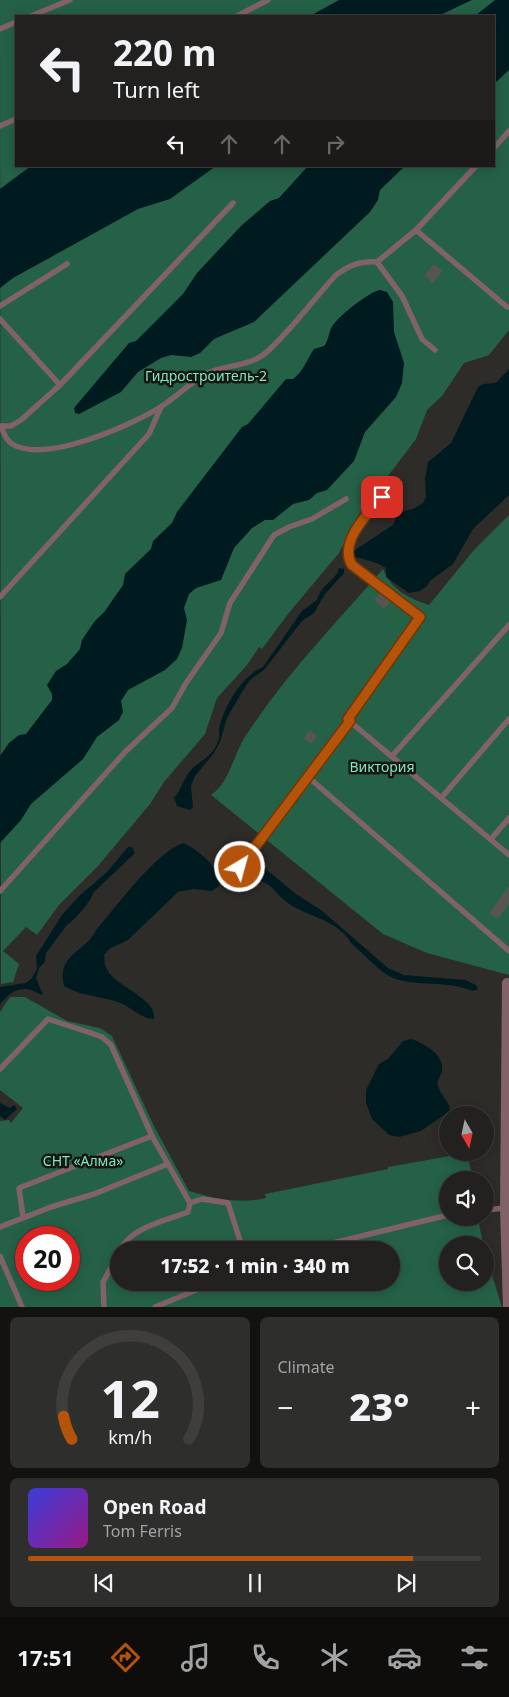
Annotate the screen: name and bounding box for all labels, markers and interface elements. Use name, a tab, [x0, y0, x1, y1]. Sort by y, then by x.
text: 220 m	[113, 29, 216, 76]
icon: left	[30, 35, 95, 100]
text: Turn left	[113, 74, 200, 104]
icon: left	[162, 130, 190, 158]
icon: ahead	[215, 130, 243, 158]
icon: ahead	[268, 130, 296, 158]
icon: right	[321, 130, 349, 158]
park label: Гидростроитель-2	[145, 366, 267, 385]
pin	[361, 476, 403, 518]
icon: arrive	[368, 483, 396, 511]
park label: Виктория	[349, 757, 415, 776]
position arrow	[213, 840, 265, 892]
north arrow	[439, 1106, 494, 1161]
map controls	[439, 1106, 494, 1291]
park label: СНТ «Алма»	[43, 1151, 123, 1170]
button: sound	[439, 1171, 494, 1226]
speed limit sign: 20	[15, 1226, 80, 1291]
button: search	[439, 1236, 494, 1291]
text: 17:52 · 1 min · 340 m	[160, 1253, 350, 1279]
text: Climate	[278, 1356, 335, 1378]
text: 12	[100, 1362, 160, 1433]
text: 23°	[349, 1380, 409, 1432]
text: −	[278, 1388, 294, 1426]
text: +	[465, 1388, 481, 1426]
text: km/h	[108, 1425, 152, 1449]
text: Open Road	[103, 1494, 206, 1520]
text: Tom Ferris	[103, 1520, 182, 1542]
icon: previous	[90, 1569, 118, 1597]
icon: pause	[241, 1569, 269, 1597]
icon: next	[392, 1569, 420, 1597]
icon: directions	[108, 1640, 143, 1675]
icon: music	[178, 1640, 213, 1675]
icon: phone	[248, 1640, 283, 1675]
icon: climate	[317, 1640, 352, 1675]
icon: car	[387, 1640, 422, 1675]
icon: filters	[457, 1640, 492, 1675]
text: 17:51	[17, 1642, 74, 1672]

